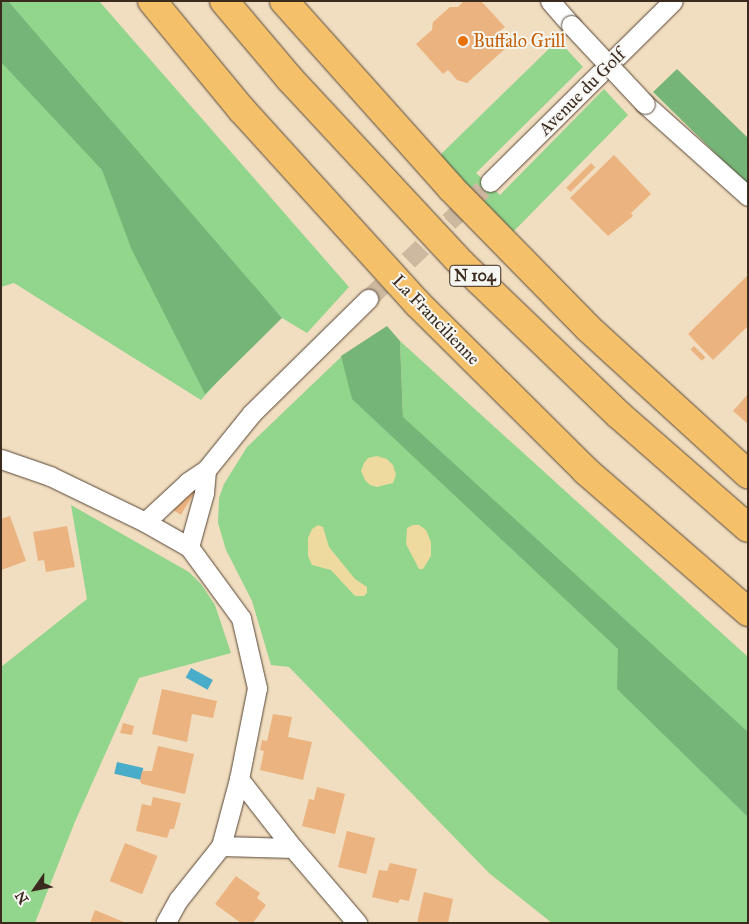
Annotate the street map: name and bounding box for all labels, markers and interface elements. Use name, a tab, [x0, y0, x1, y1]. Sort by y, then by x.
place label: Buffalo Grill	[473, 30, 565, 52]
marker: Buffalo Grill	[457, 35, 469, 47]
street label: Avenue du Golf	[534, 44, 630, 140]
road number: N 104	[449, 262, 501, 290]
street label: La Francilienne	[388, 270, 484, 370]
north arrow	[10, 864, 60, 914]
text: N	[12, 888, 32, 907]

